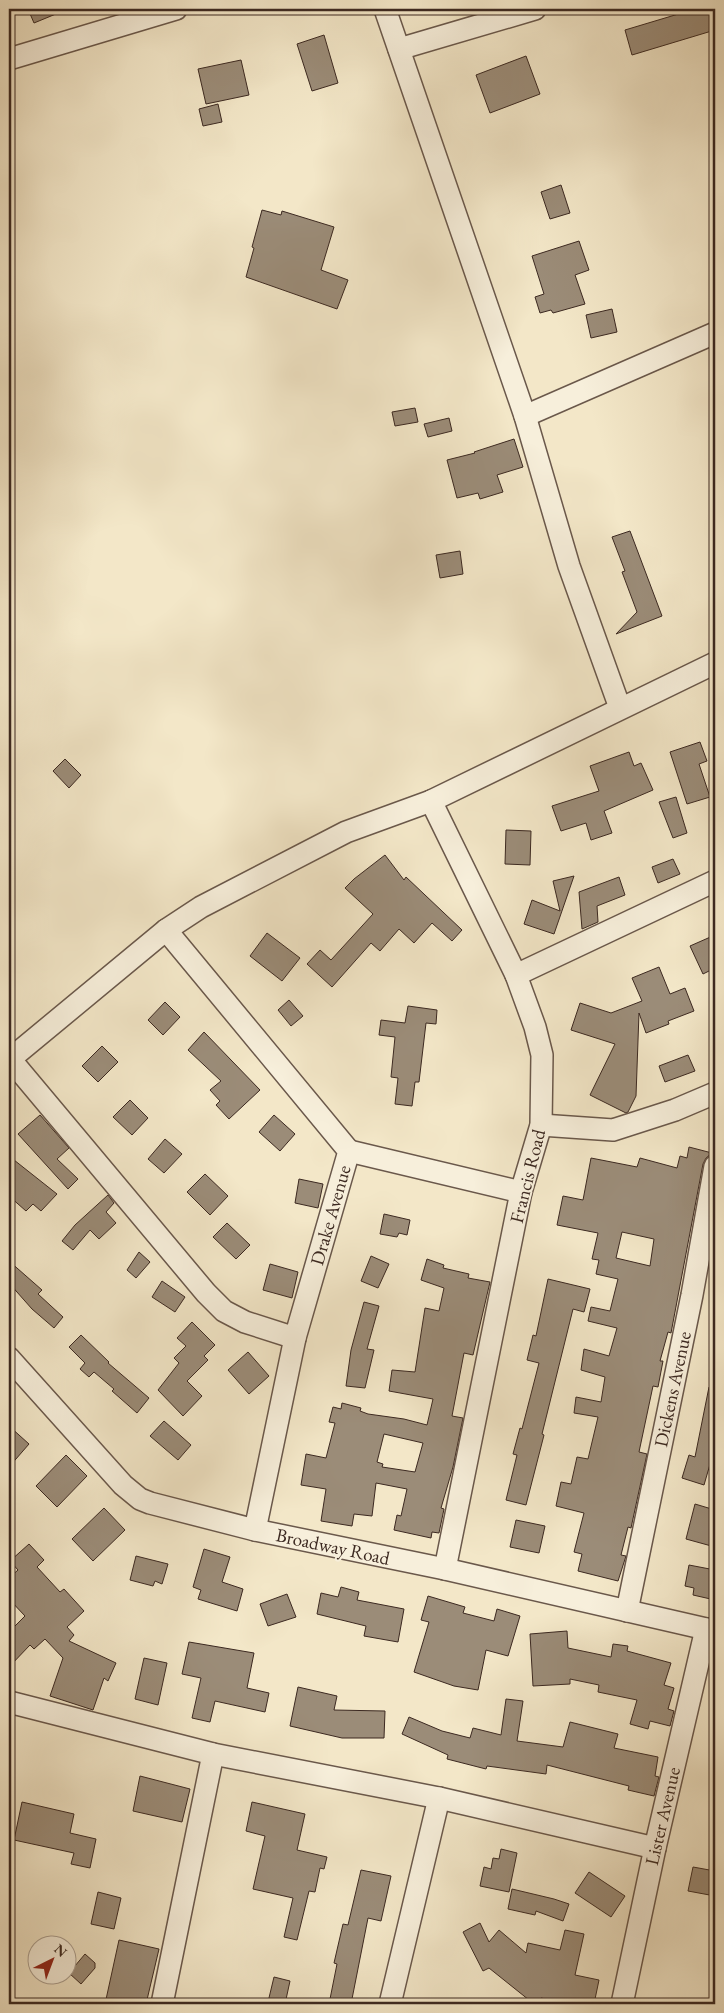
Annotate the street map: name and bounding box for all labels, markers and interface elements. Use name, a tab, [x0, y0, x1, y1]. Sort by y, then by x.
street label: Francis Road	[504, 1126, 551, 1226]
street label: Drake Avenue	[304, 1162, 357, 1268]
street label: Dickens Avenue	[648, 1329, 697, 1449]
street label: Broadway Road	[274, 1522, 392, 1571]
street label: Lister Avenue	[639, 1765, 686, 1868]
north arrow	[28, 1936, 78, 1986]
text: N	[50, 1940, 71, 1961]

